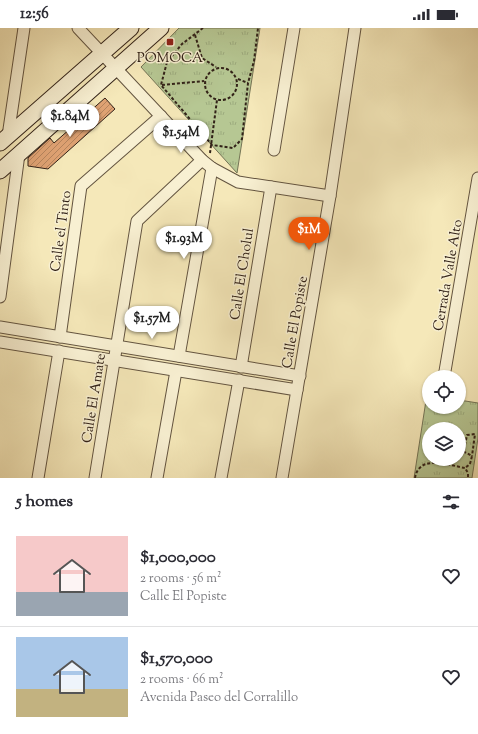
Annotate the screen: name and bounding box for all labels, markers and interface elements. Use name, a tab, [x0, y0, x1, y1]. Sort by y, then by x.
text: 12:56	[20, 4, 49, 25]
marker: POMOCA	[165, 37, 175, 47]
place label: POMOCA	[137, 49, 204, 69]
pin: $1.84M	[37, 104, 103, 138]
text: $1.84M	[50, 108, 90, 126]
pin: $1.54M	[148, 120, 214, 154]
text: $1.54M	[162, 124, 200, 142]
street label: Calle el Tinto	[46, 189, 78, 273]
pin: $1M	[290, 217, 328, 251]
street label: Cerrada Valle Alto	[429, 218, 469, 333]
text: $1M	[297, 221, 321, 239]
pin: $1.93M	[151, 226, 217, 260]
street label: Calle El Cholul	[226, 227, 260, 322]
text: $1.93M	[165, 230, 203, 248]
street label: Calle El Popiste	[278, 275, 314, 370]
pin: $1.57M	[119, 306, 185, 340]
text: $1.57M	[133, 310, 171, 328]
street label: Calle El Amate	[78, 352, 112, 445]
map controls	[422, 370, 466, 466]
button: locate	[422, 370, 466, 414]
button: layers	[422, 422, 466, 466]
text: 5 homes	[16, 490, 73, 514]
icon: filters	[440, 491, 462, 513]
text: $1,000,000	[140, 546, 216, 570]
icon: home	[48, 552, 96, 600]
icon: heart	[440, 565, 462, 587]
text: 2 rooms · 56 m²	[140, 570, 221, 588]
text: Calle El Popiste	[140, 588, 227, 606]
text: $1,570,000	[140, 647, 213, 671]
icon: home	[48, 653, 96, 701]
icon: heart	[440, 666, 462, 688]
text: 2 rooms · 66 m²	[140, 671, 223, 689]
text: Avenida Paseo del Corralillo	[140, 689, 298, 707]

